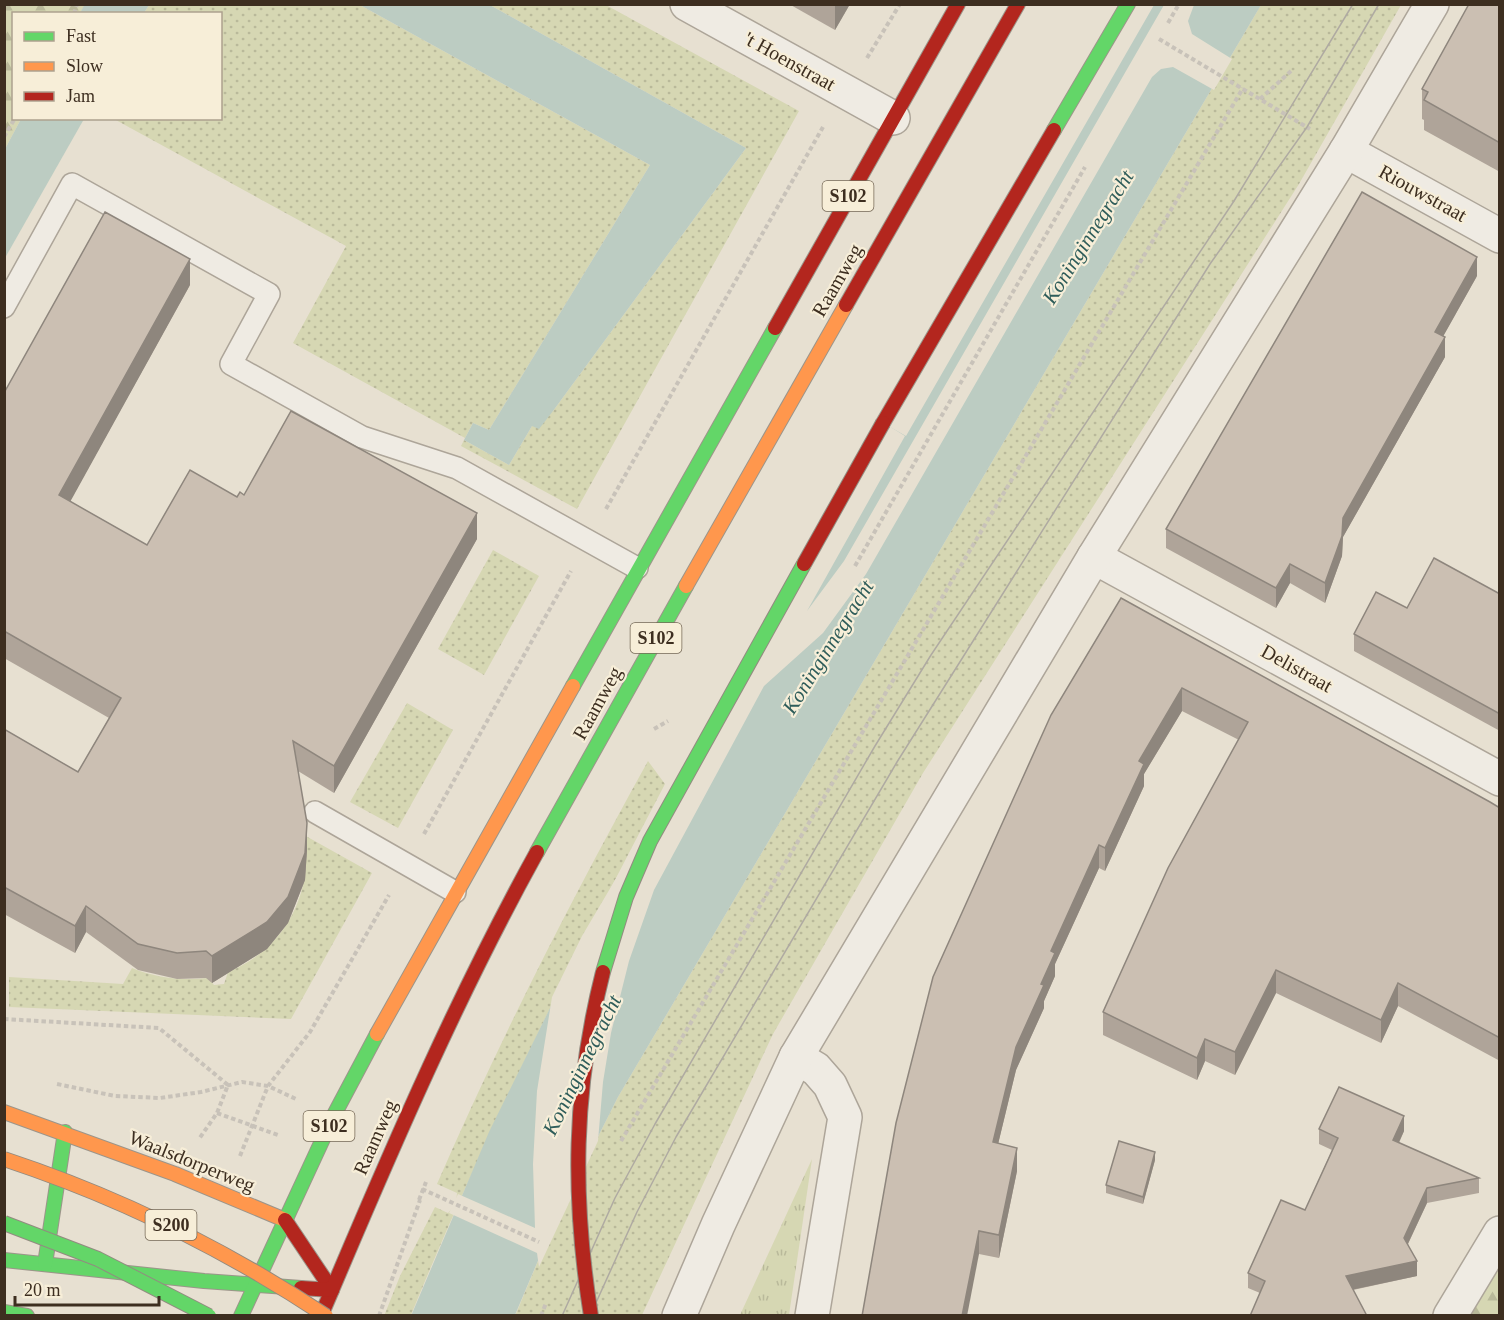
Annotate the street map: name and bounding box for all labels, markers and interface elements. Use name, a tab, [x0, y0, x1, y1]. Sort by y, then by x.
legend	[12, 12, 222, 120]
text: Fast	[66, 26, 96, 46]
street label: 't Hoenstraat	[741, 27, 840, 95]
text: Slow	[66, 56, 103, 76]
text: Jam	[66, 86, 95, 106]
street label: Riouwstraat	[1375, 160, 1471, 226]
water label: Koninginnegracht	[1037, 165, 1139, 309]
road number: S102	[822, 181, 874, 211]
street label: Raamweg	[807, 240, 867, 321]
water label: Koninginnegracht	[777, 575, 879, 719]
road number: S102	[630, 623, 682, 653]
street label: Delistraat	[1258, 640, 1337, 697]
street label: Raamweg	[568, 663, 627, 744]
water label: Koninginnegracht	[537, 990, 627, 1140]
street label: Raamweg	[349, 1096, 402, 1178]
road number: S102	[304, 1111, 354, 1141]
street label: Waalsdorperweg	[125, 1126, 258, 1197]
road number: S200	[146, 1210, 196, 1240]
scale bar	[15, 1269, 159, 1307]
text: 20 m	[24, 1280, 61, 1300]

